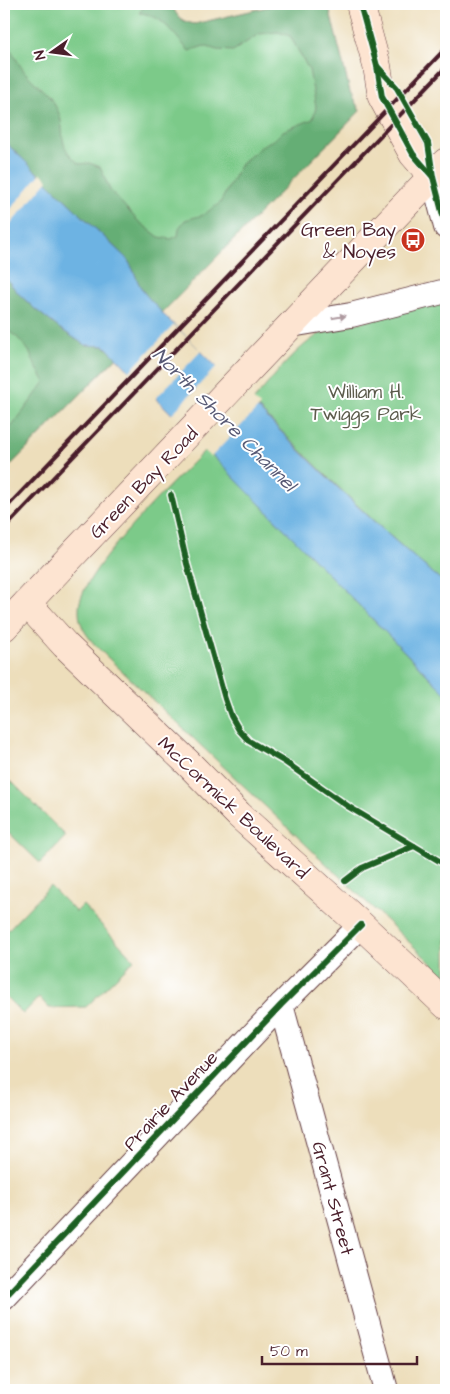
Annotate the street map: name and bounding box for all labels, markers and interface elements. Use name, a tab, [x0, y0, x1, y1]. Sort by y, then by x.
north arrow	[28, 28, 78, 78]
text: N	[30, 48, 51, 62]
place label: Green Bay & Noyes	[301, 217, 397, 267]
bus stop icon: Green Bay & Noyes	[400, 227, 426, 253]
one-way arrow	[331, 313, 347, 321]
water label: North Shore Channel	[146, 342, 304, 500]
park label: William H. Twiggs Park	[311, 379, 422, 429]
street label: Green Bay Road	[84, 421, 205, 546]
street label: McCormick Boulevard	[151, 731, 315, 886]
street label: Prairie Avenue	[118, 1045, 225, 1157]
street label: Grant Street	[304, 1139, 361, 1259]
scale bar	[262, 1334, 418, 1366]
text: 50 m	[270, 1341, 308, 1362]

